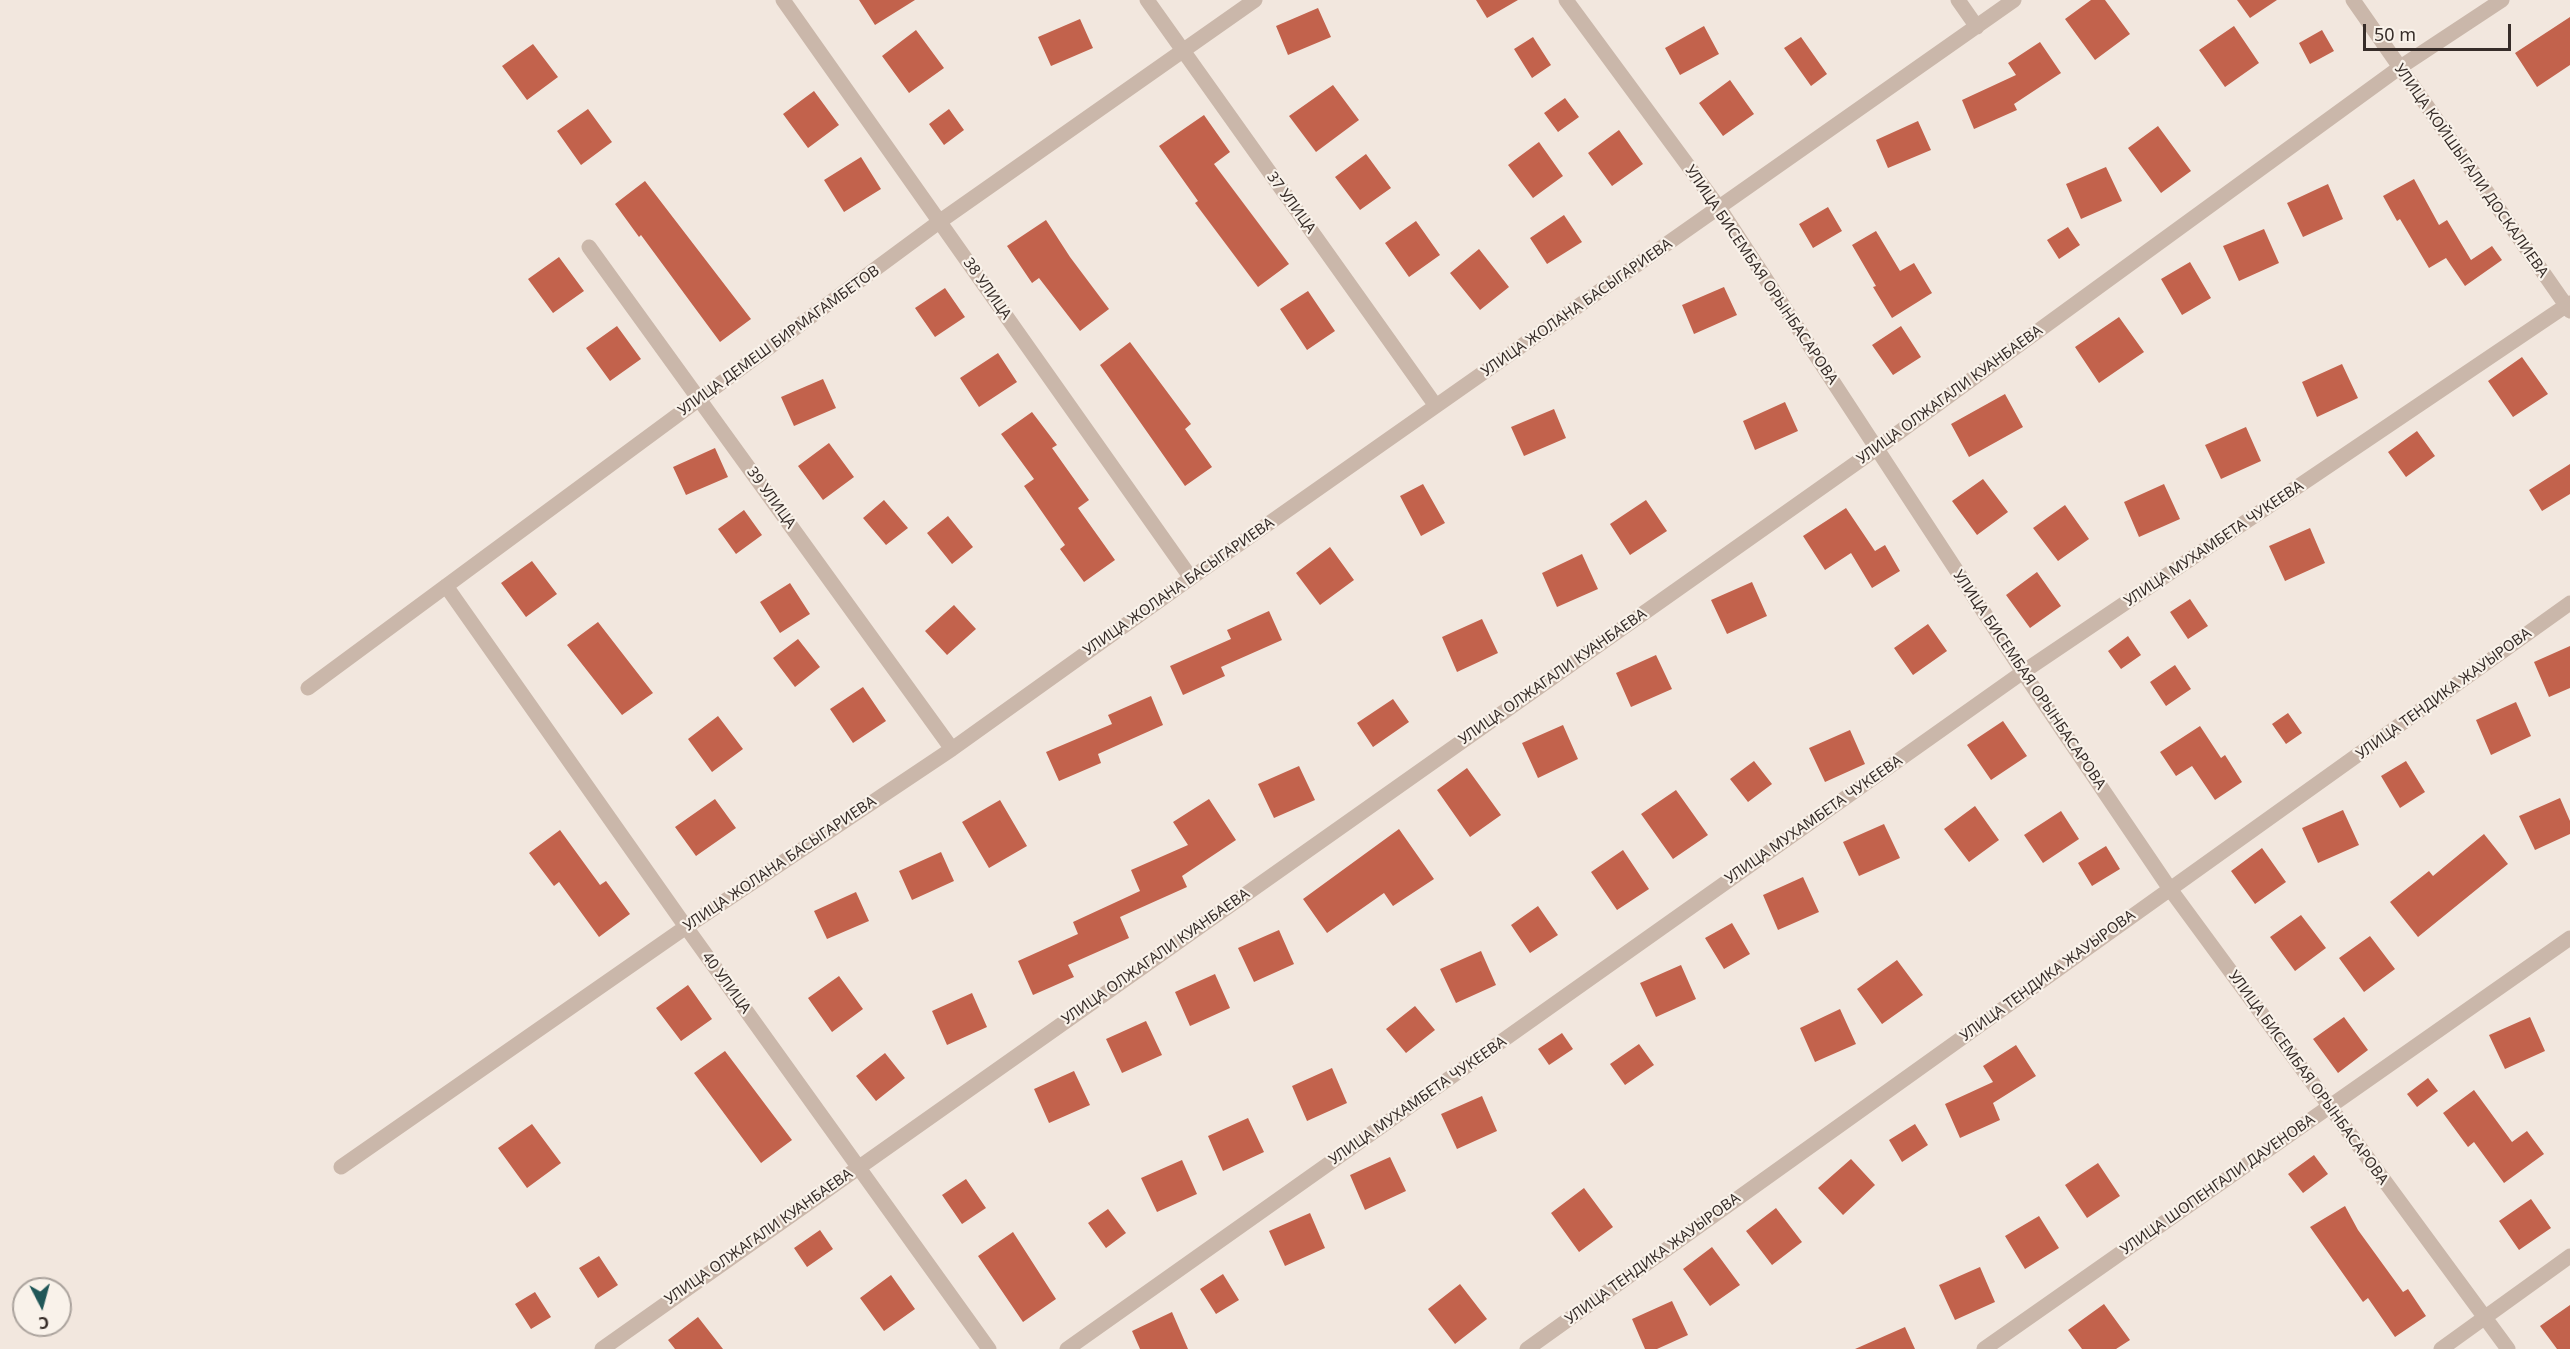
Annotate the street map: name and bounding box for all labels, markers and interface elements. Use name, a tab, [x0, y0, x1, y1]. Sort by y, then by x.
scale bar	[2366, 12, 2514, 50]
text: 50 m	[2374, 22, 2416, 46]
street label: УЛИЦА КОЙШЫГАЛИ ДОСКАЛИЕВА	[2390, 61, 2552, 281]
street label: УЛИЦА БИСЕМБАЯ ОРЫНБАСАРОВА	[1681, 162, 1841, 388]
street label: 37 УЛИЦА	[1263, 169, 1319, 237]
street label: УЛИЦА ЖОЛАНА БАСЫГАРИЕВА	[1478, 235, 1676, 381]
street label: 38 УЛИЦА	[959, 255, 1015, 323]
street label: УЛИЦА ДЕМЕШ БИРМАГАМБЕТОВ	[675, 262, 883, 420]
street label: УЛИЦА ОЛЖАГАЛИ КУАНБАЕВА	[1854, 322, 2046, 468]
street label: 39 УЛИЦА	[743, 464, 799, 532]
street label: УЛИЦА МУХАМБЕТА ЧУКЕЕВА	[2121, 477, 2307, 611]
street label: УЛИЦА ЖОЛАНА БАСЫГАРИЕВА	[1080, 514, 1278, 660]
street label: УЛИЦА БИСЕМБАЯ ОРЫНБАСАРОВА	[1949, 567, 2109, 793]
street label: УЛИЦА ОЛЖАГАЛИ КУАНБАЕВА	[1456, 605, 1650, 749]
street label: УЛИЦА ТЕНДИКА ЖАУЫРОВА	[2353, 625, 2535, 763]
street label: УЛИЦА МУХАМБЕТА ЧУКЕЕВА	[1722, 752, 1906, 888]
street label: УЛИЦА ЖОЛАНА БАСЫГАРИЕВА	[680, 793, 880, 935]
street label: УЛИЦА ОЛЖАГАЛИ КУАНБАЕВА	[1059, 885, 1253, 1029]
street label: УЛИЦА ТЕНДИКА ЖАУЫРОВА	[1957, 907, 2139, 1045]
street label: 40 УЛИЦА	[698, 949, 754, 1017]
street label: УЛИЦА БИСЕМБАЯ ОРЫНБАСАРОВА	[2224, 967, 2392, 1189]
street label: УЛИЦА МУХАМБЕТА ЧУКЕЕВА	[1326, 1033, 1510, 1169]
street label: УЛИЦА ШОПЕНГАЛИ ДАУЕНОВА	[2117, 1111, 2319, 1259]
street label: УЛИЦА ОЛЖАГАЛИ КУАНБАЕВА	[662, 1165, 856, 1309]
street label: УЛИЦА ТЕНДИКА ЖАУЫРОВА	[1562, 1190, 1744, 1328]
north arrow	[12, 1277, 72, 1337]
text: С	[37, 1311, 50, 1334]

